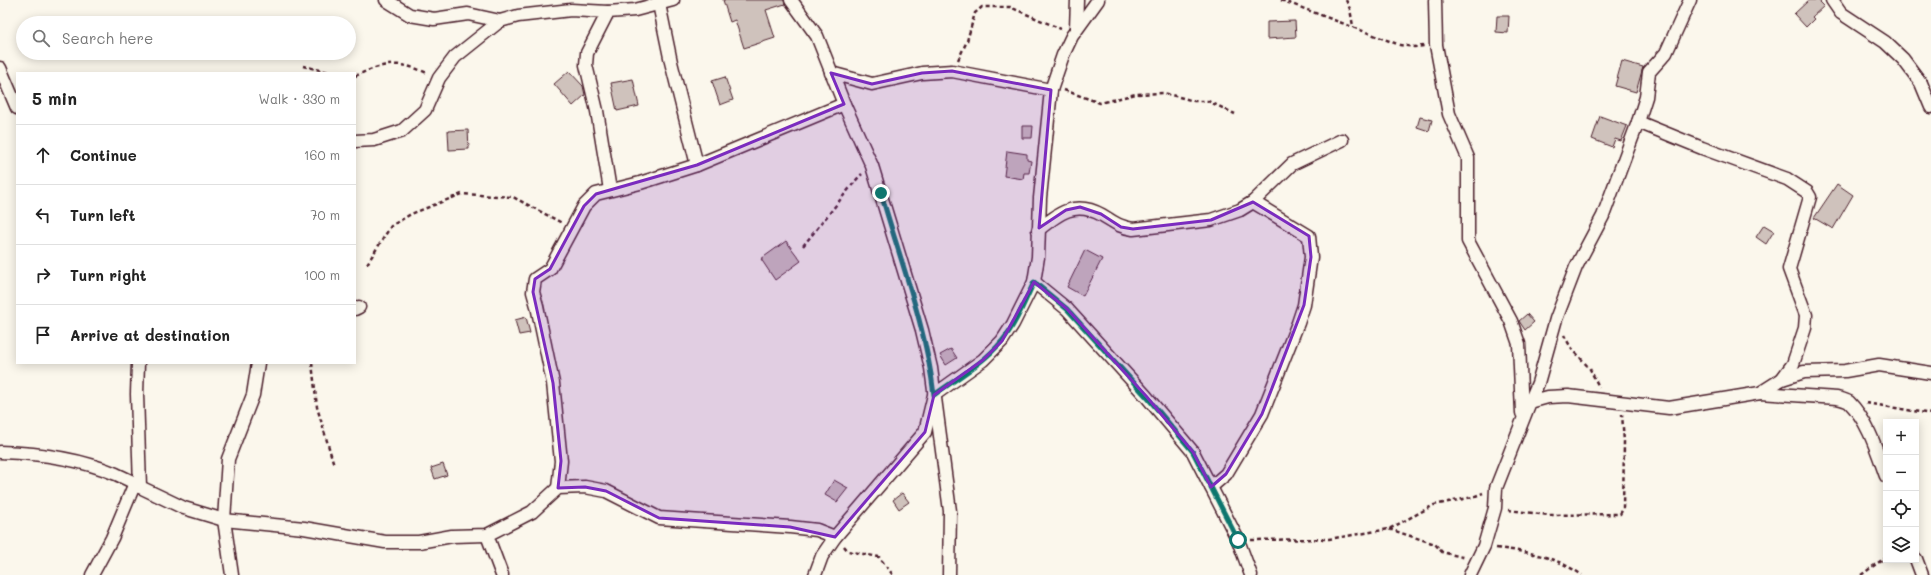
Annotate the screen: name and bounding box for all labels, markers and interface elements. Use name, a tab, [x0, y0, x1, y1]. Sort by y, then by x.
search box	[16, 16, 356, 60]
icon: search	[30, 27, 52, 49]
text: Search here	[62, 28, 153, 48]
text: 5 min	[32, 87, 77, 109]
text: Walk · 330 m	[259, 90, 340, 107]
icon: ahead	[32, 144, 54, 166]
text: Continue	[70, 145, 137, 165]
text: 160 m	[304, 146, 340, 163]
route end	[872, 184, 890, 202]
icon: left	[32, 204, 54, 226]
text: Turn left	[70, 205, 135, 225]
text: 70 m	[310, 206, 340, 223]
icon: right	[32, 264, 54, 286]
text: Turn right	[70, 265, 147, 285]
text: 100 m	[304, 266, 340, 283]
icon: arrive	[32, 324, 54, 346]
text: Arrive at destination	[70, 325, 230, 345]
map controls	[1883, 419, 1919, 563]
button: +	[1883, 419, 1919, 455]
button: −	[1883, 455, 1919, 491]
button: locate	[1883, 491, 1919, 527]
button: layers	[1883, 527, 1919, 563]
route start	[1229, 531, 1247, 549]

